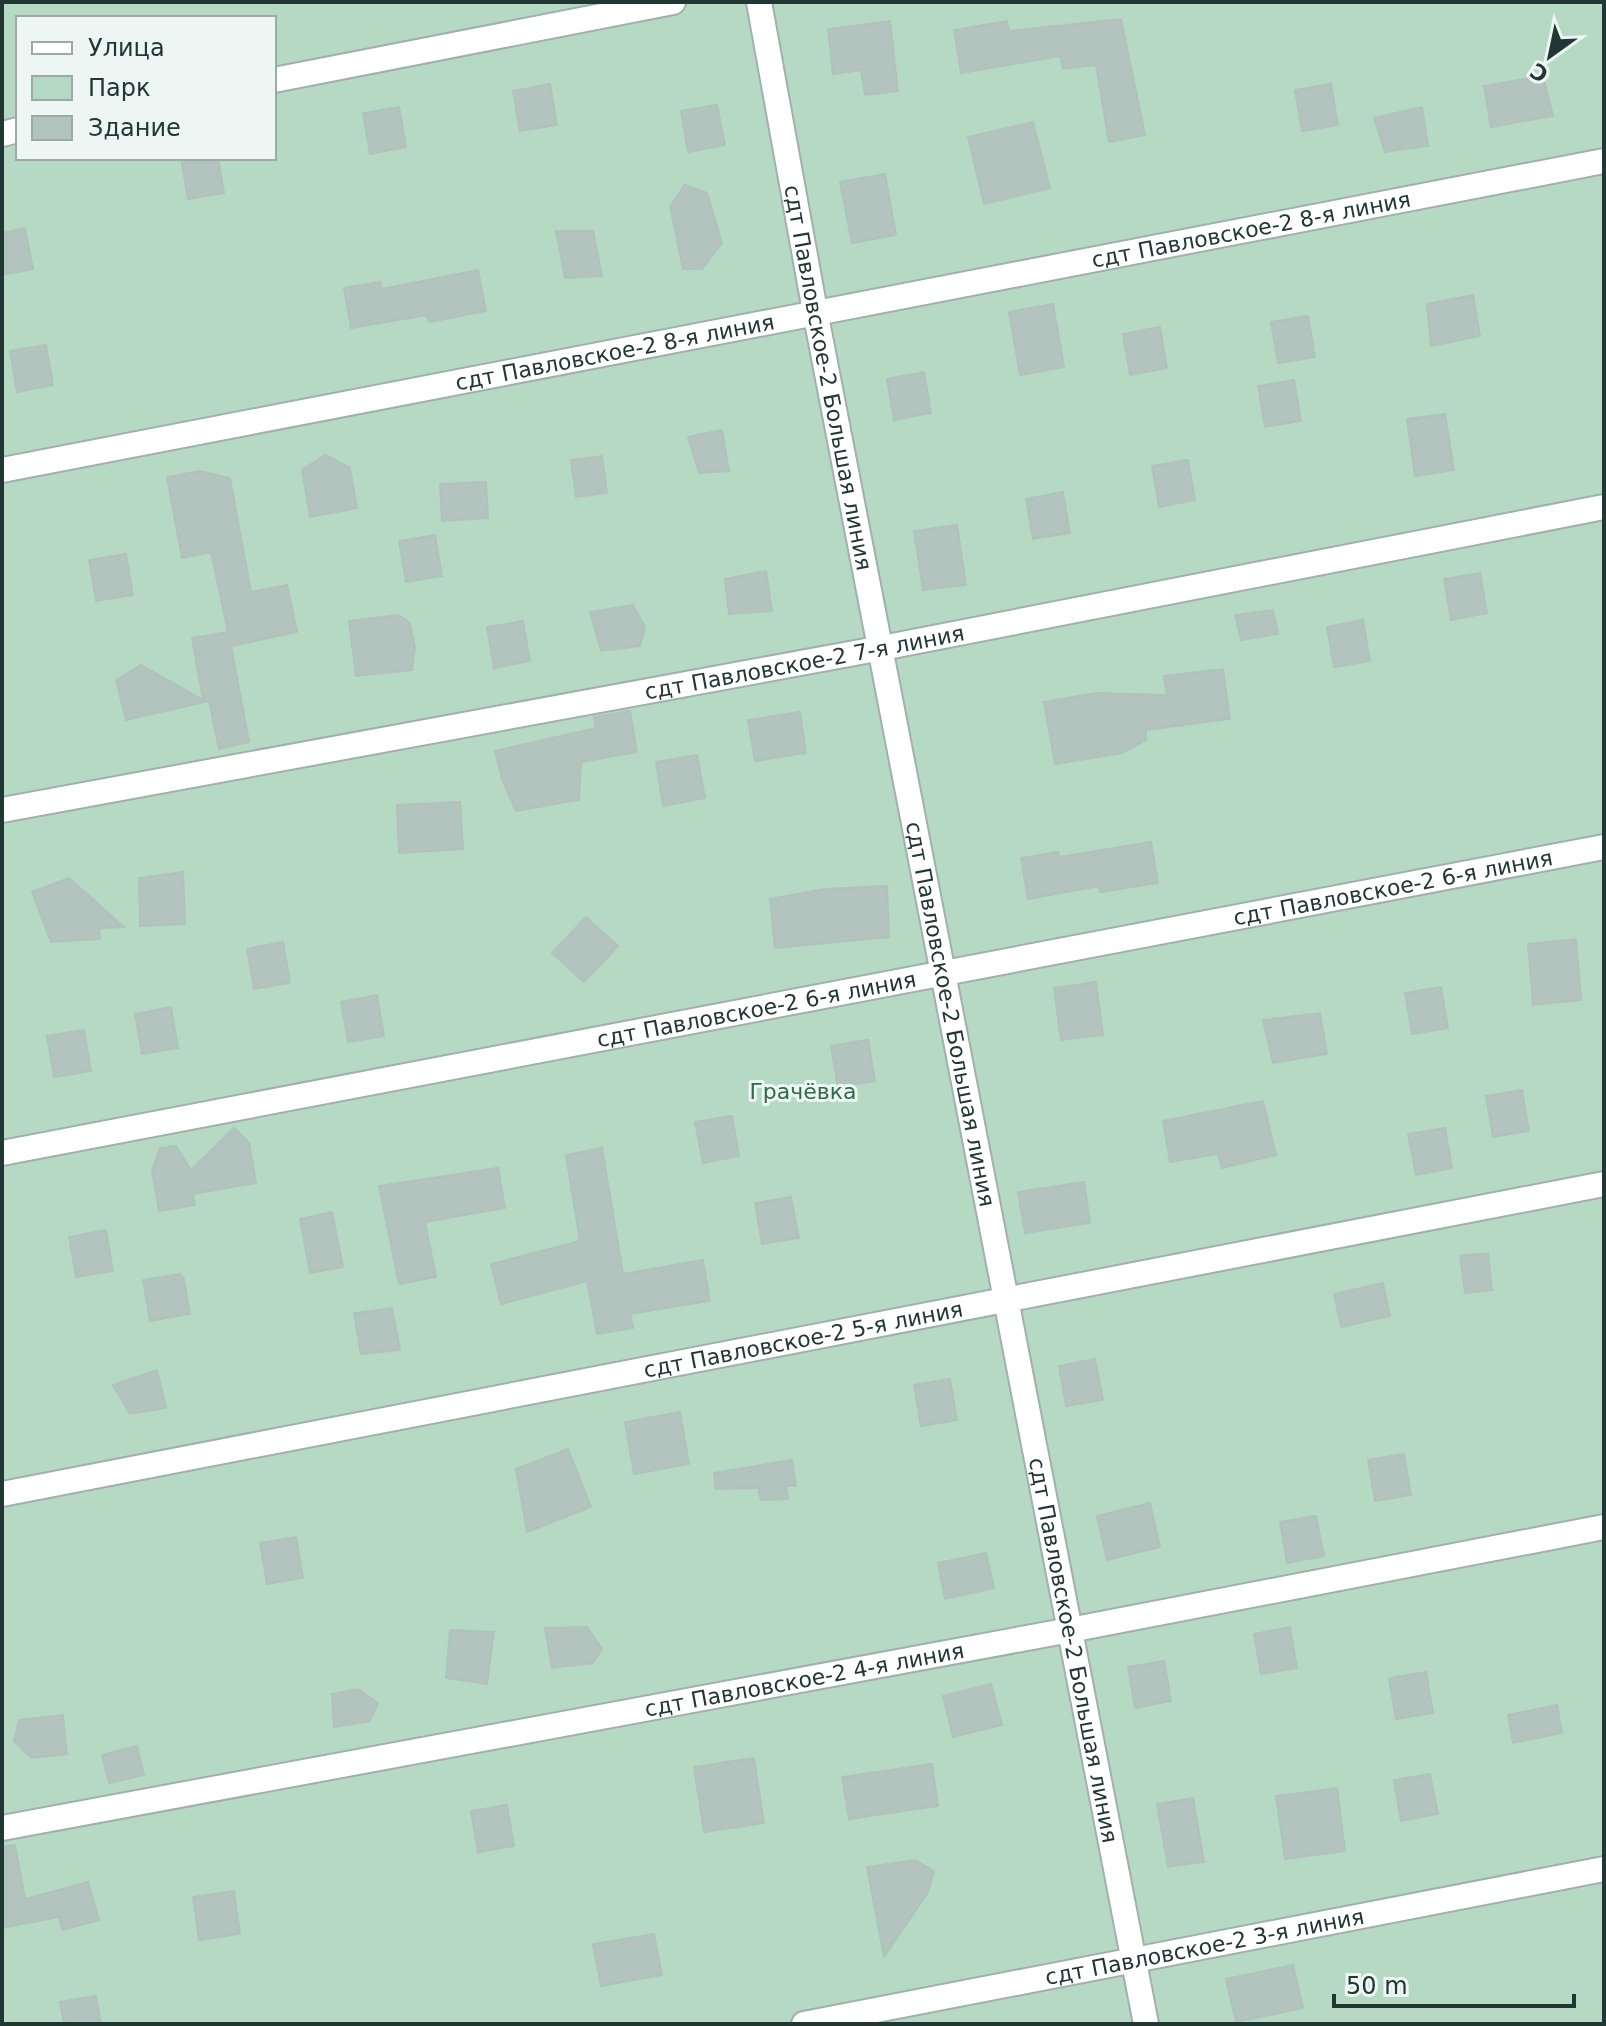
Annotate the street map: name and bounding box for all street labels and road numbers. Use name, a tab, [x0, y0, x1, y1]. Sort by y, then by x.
street label: сдт Павловское-2 Большая линия	[779, 183, 877, 573]
street label: сдт Павловское-2 8-я линия	[1089, 187, 1413, 273]
street label: сдт Павловское-2 8-я линия	[453, 309, 776, 395]
street label: сдт Павловское-2 7-я линия	[643, 620, 966, 704]
street label: сдт Павловское-2 Большая линия	[901, 819, 1000, 1209]
street label: сдт Павловское-2 6-я линия	[1231, 845, 1555, 931]
street label: сдт Павловское-2 6-я линия	[595, 967, 918, 1052]
street label: сдт Павловское-2 5-я линия	[642, 1296, 965, 1383]
street label: сдт Павловское-2 Большая линия	[1024, 1456, 1123, 1845]
street label: сдт Павловское-2 4-я линия	[643, 1638, 966, 1722]
street label: сдт Павловское-2 3-я линия	[1043, 1904, 1366, 1990]

